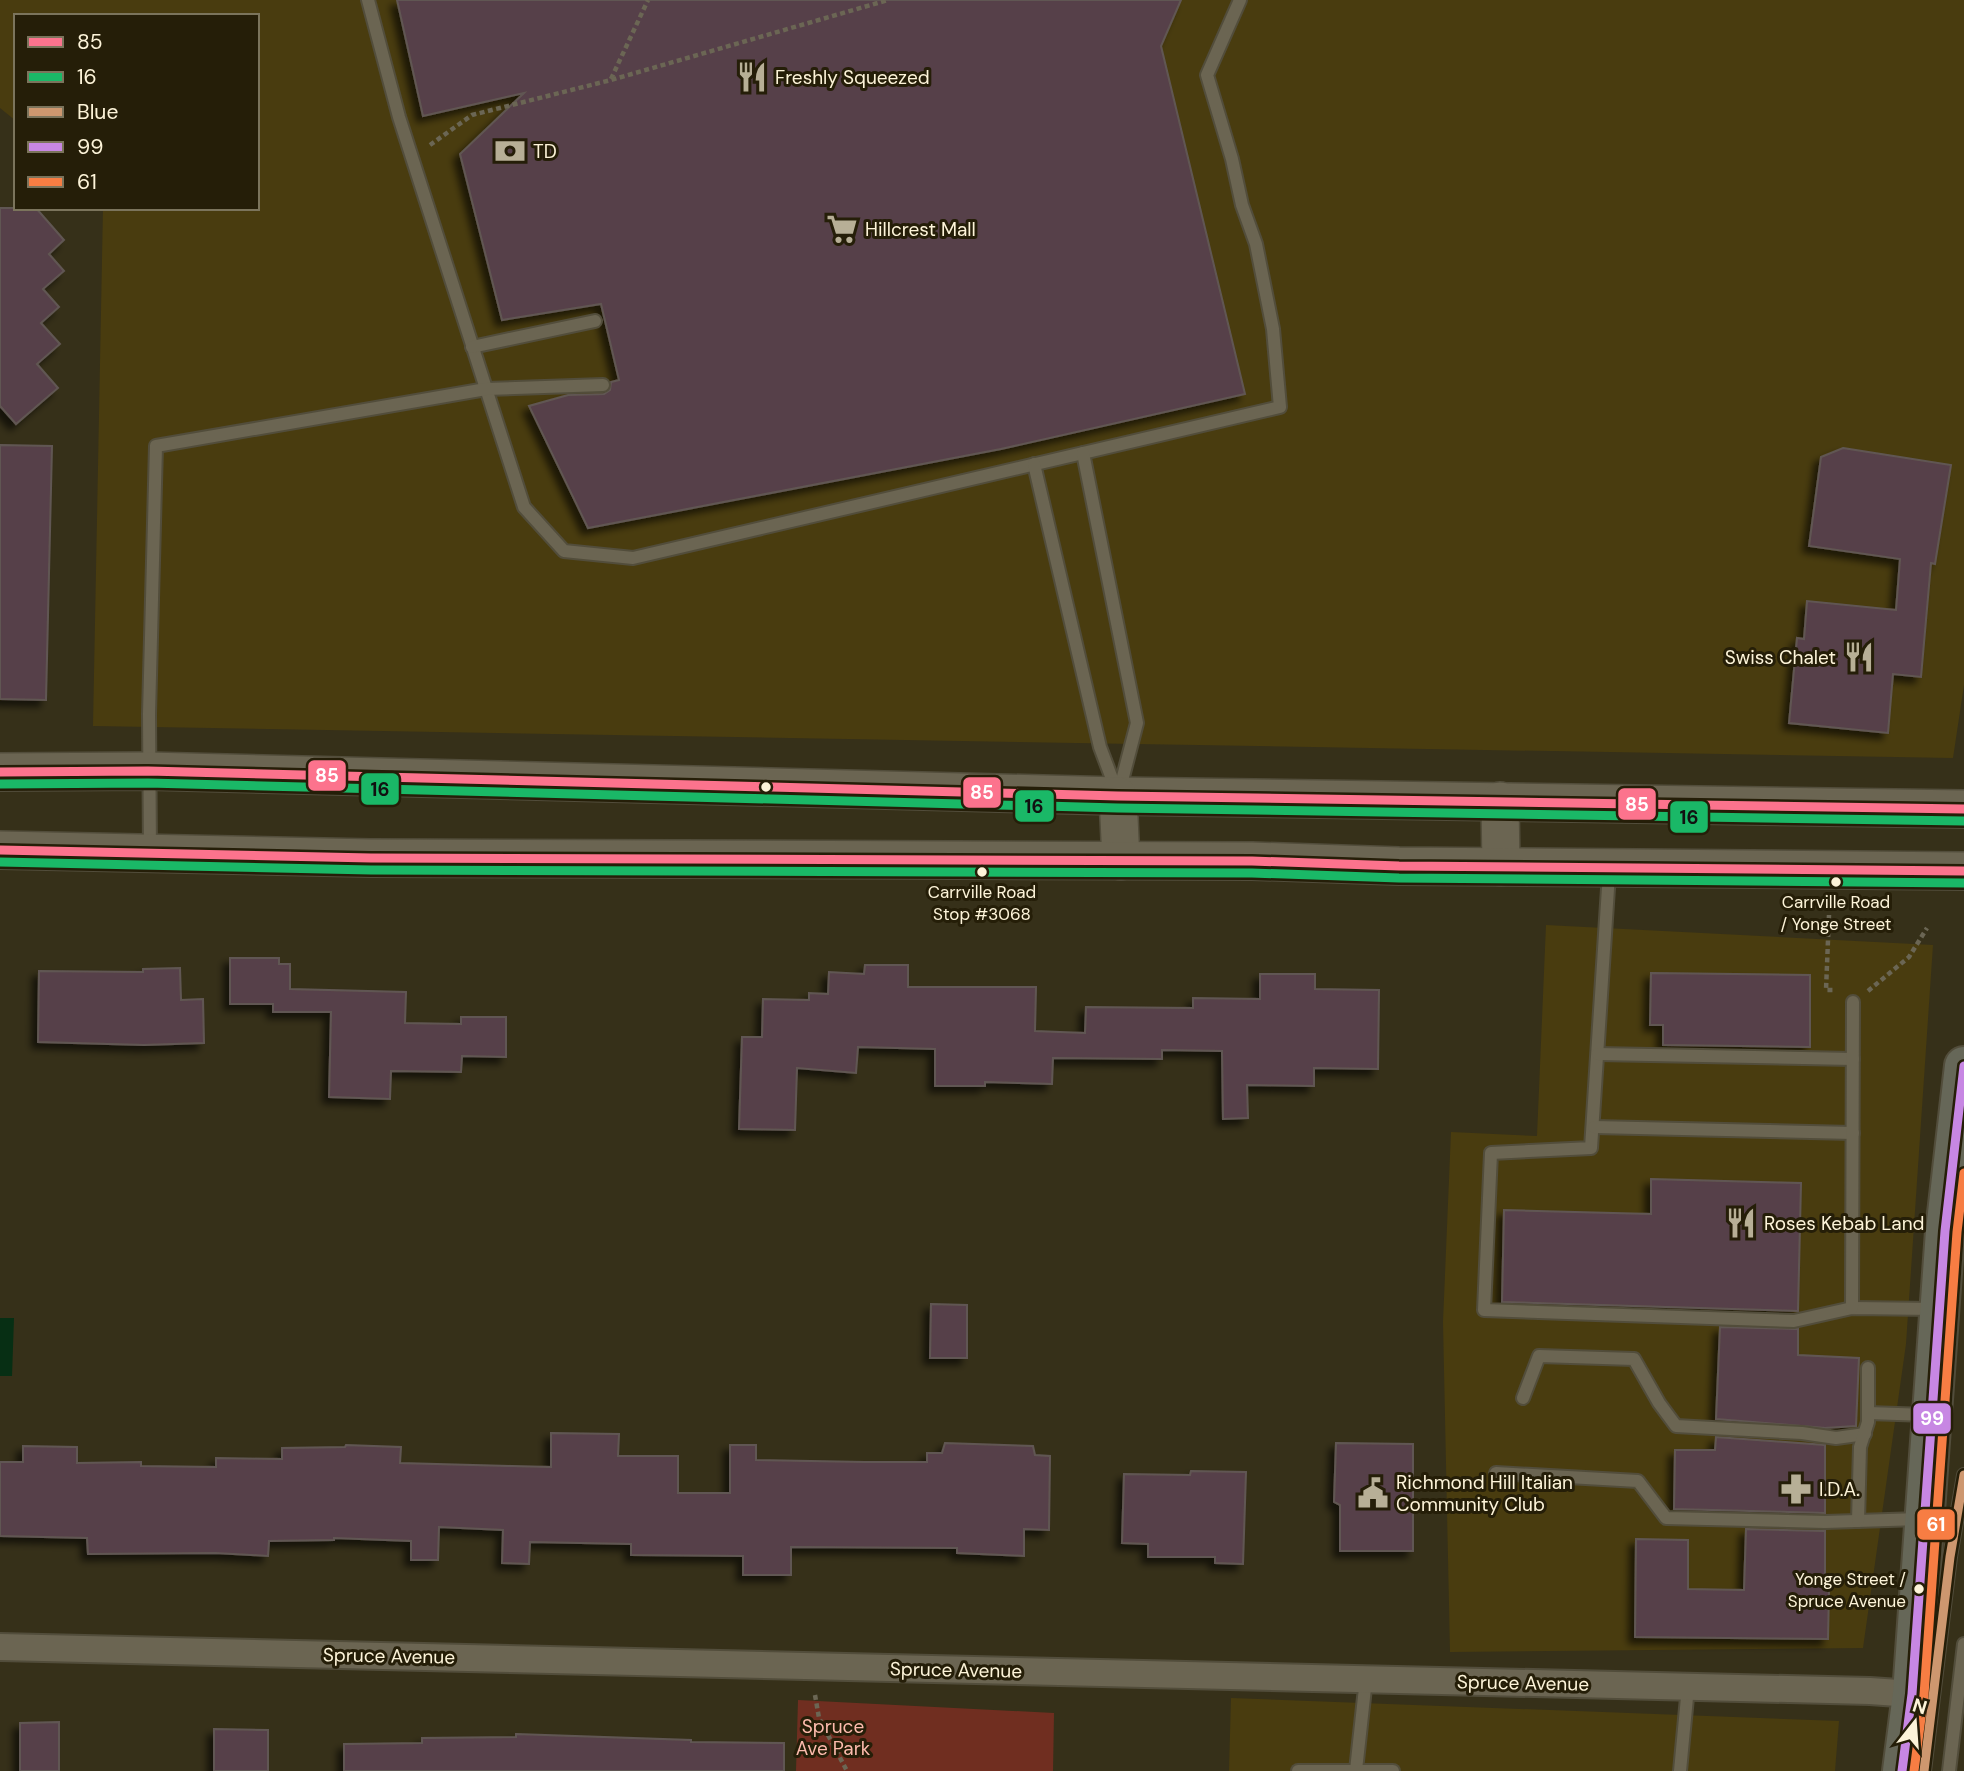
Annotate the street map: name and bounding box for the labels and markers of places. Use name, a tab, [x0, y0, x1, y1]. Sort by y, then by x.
restaurant icon: Freshly Squeezed	[735, 60, 769, 94]
place label: Freshly Squeezed	[775, 65, 930, 90]
bank icon: TD	[493, 134, 527, 168]
place label: TD	[533, 139, 557, 164]
supermarket icon: Hillcrest Mall	[825, 212, 859, 246]
place label: Hillcrest Mall	[865, 217, 976, 242]
restaurant icon: Swiss Chalet	[1842, 640, 1876, 674]
place label: Swiss Chalet	[1725, 645, 1836, 670]
unlabelled marker	[759, 780, 773, 794]
marker: Carrville Road Stop #3068	[975, 865, 989, 879]
marker: Carrville Road / Yonge Street	[1829, 875, 1843, 889]
place label: Carrville Road Stop #3068	[928, 881, 1036, 925]
place label: Carrville Road / Yonge Street	[1781, 891, 1891, 935]
restaurant icon: Roses Kebab Land	[1724, 1206, 1758, 1240]
place label: Roses Kebab Land	[1764, 1211, 1925, 1236]
place label: Richmond Hill Italian Community Club	[1396, 1470, 1573, 1517]
pharmacy icon: I.D.A.	[1779, 1472, 1813, 1506]
public building icon: Richmond Hill Italian Community Club	[1356, 1476, 1390, 1510]
place label: I.D.A.	[1819, 1477, 1860, 1502]
place label: Yonge Street / Spruce Avenue	[1788, 1568, 1906, 1612]
marker: Yonge Street / Spruce Avenue	[1912, 1582, 1926, 1596]

